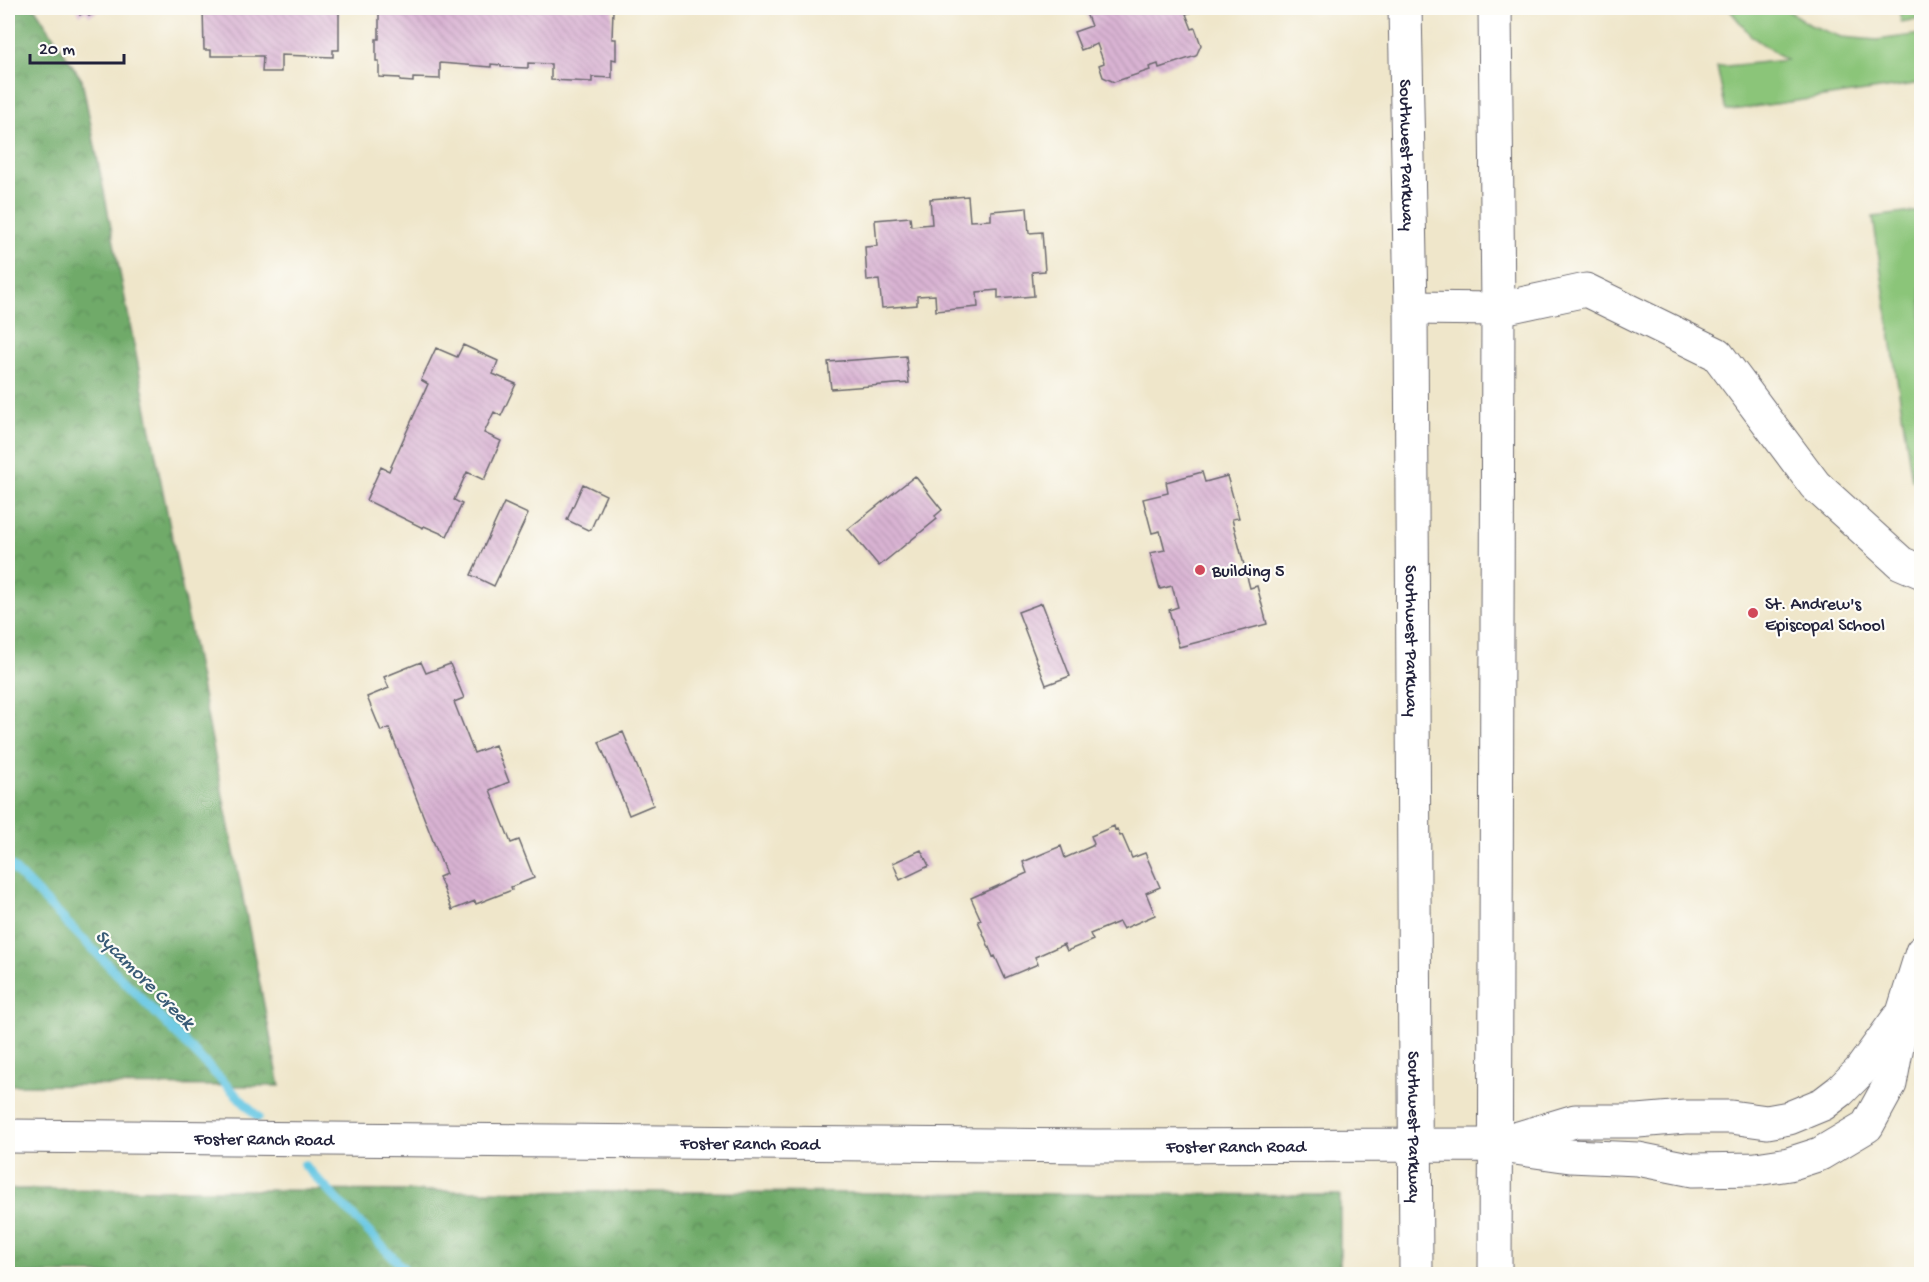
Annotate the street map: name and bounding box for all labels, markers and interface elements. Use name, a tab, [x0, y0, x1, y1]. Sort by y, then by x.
scale bar	[30, 27, 124, 65]
text: 20 m	[39, 40, 75, 61]
street label: Southwest Parkway	[1393, 79, 1417, 231]
place label: Building 5	[1211, 562, 1284, 583]
marker: Building 5	[1193, 563, 1207, 577]
street label: Southwest Parkway	[1399, 565, 1421, 717]
place label: St. Andrew's Episcopal School	[1765, 595, 1885, 637]
marker: St. Andrew's Episcopal School	[1746, 606, 1760, 620]
water label: Sycamore Creek	[89, 926, 200, 1036]
street label: Southwest Parkway	[1402, 1051, 1424, 1203]
street label: Foster Ranch Road	[193, 1130, 335, 1152]
street label: Foster Ranch Road	[679, 1134, 821, 1156]
street label: Foster Ranch Road	[1165, 1137, 1307, 1159]

